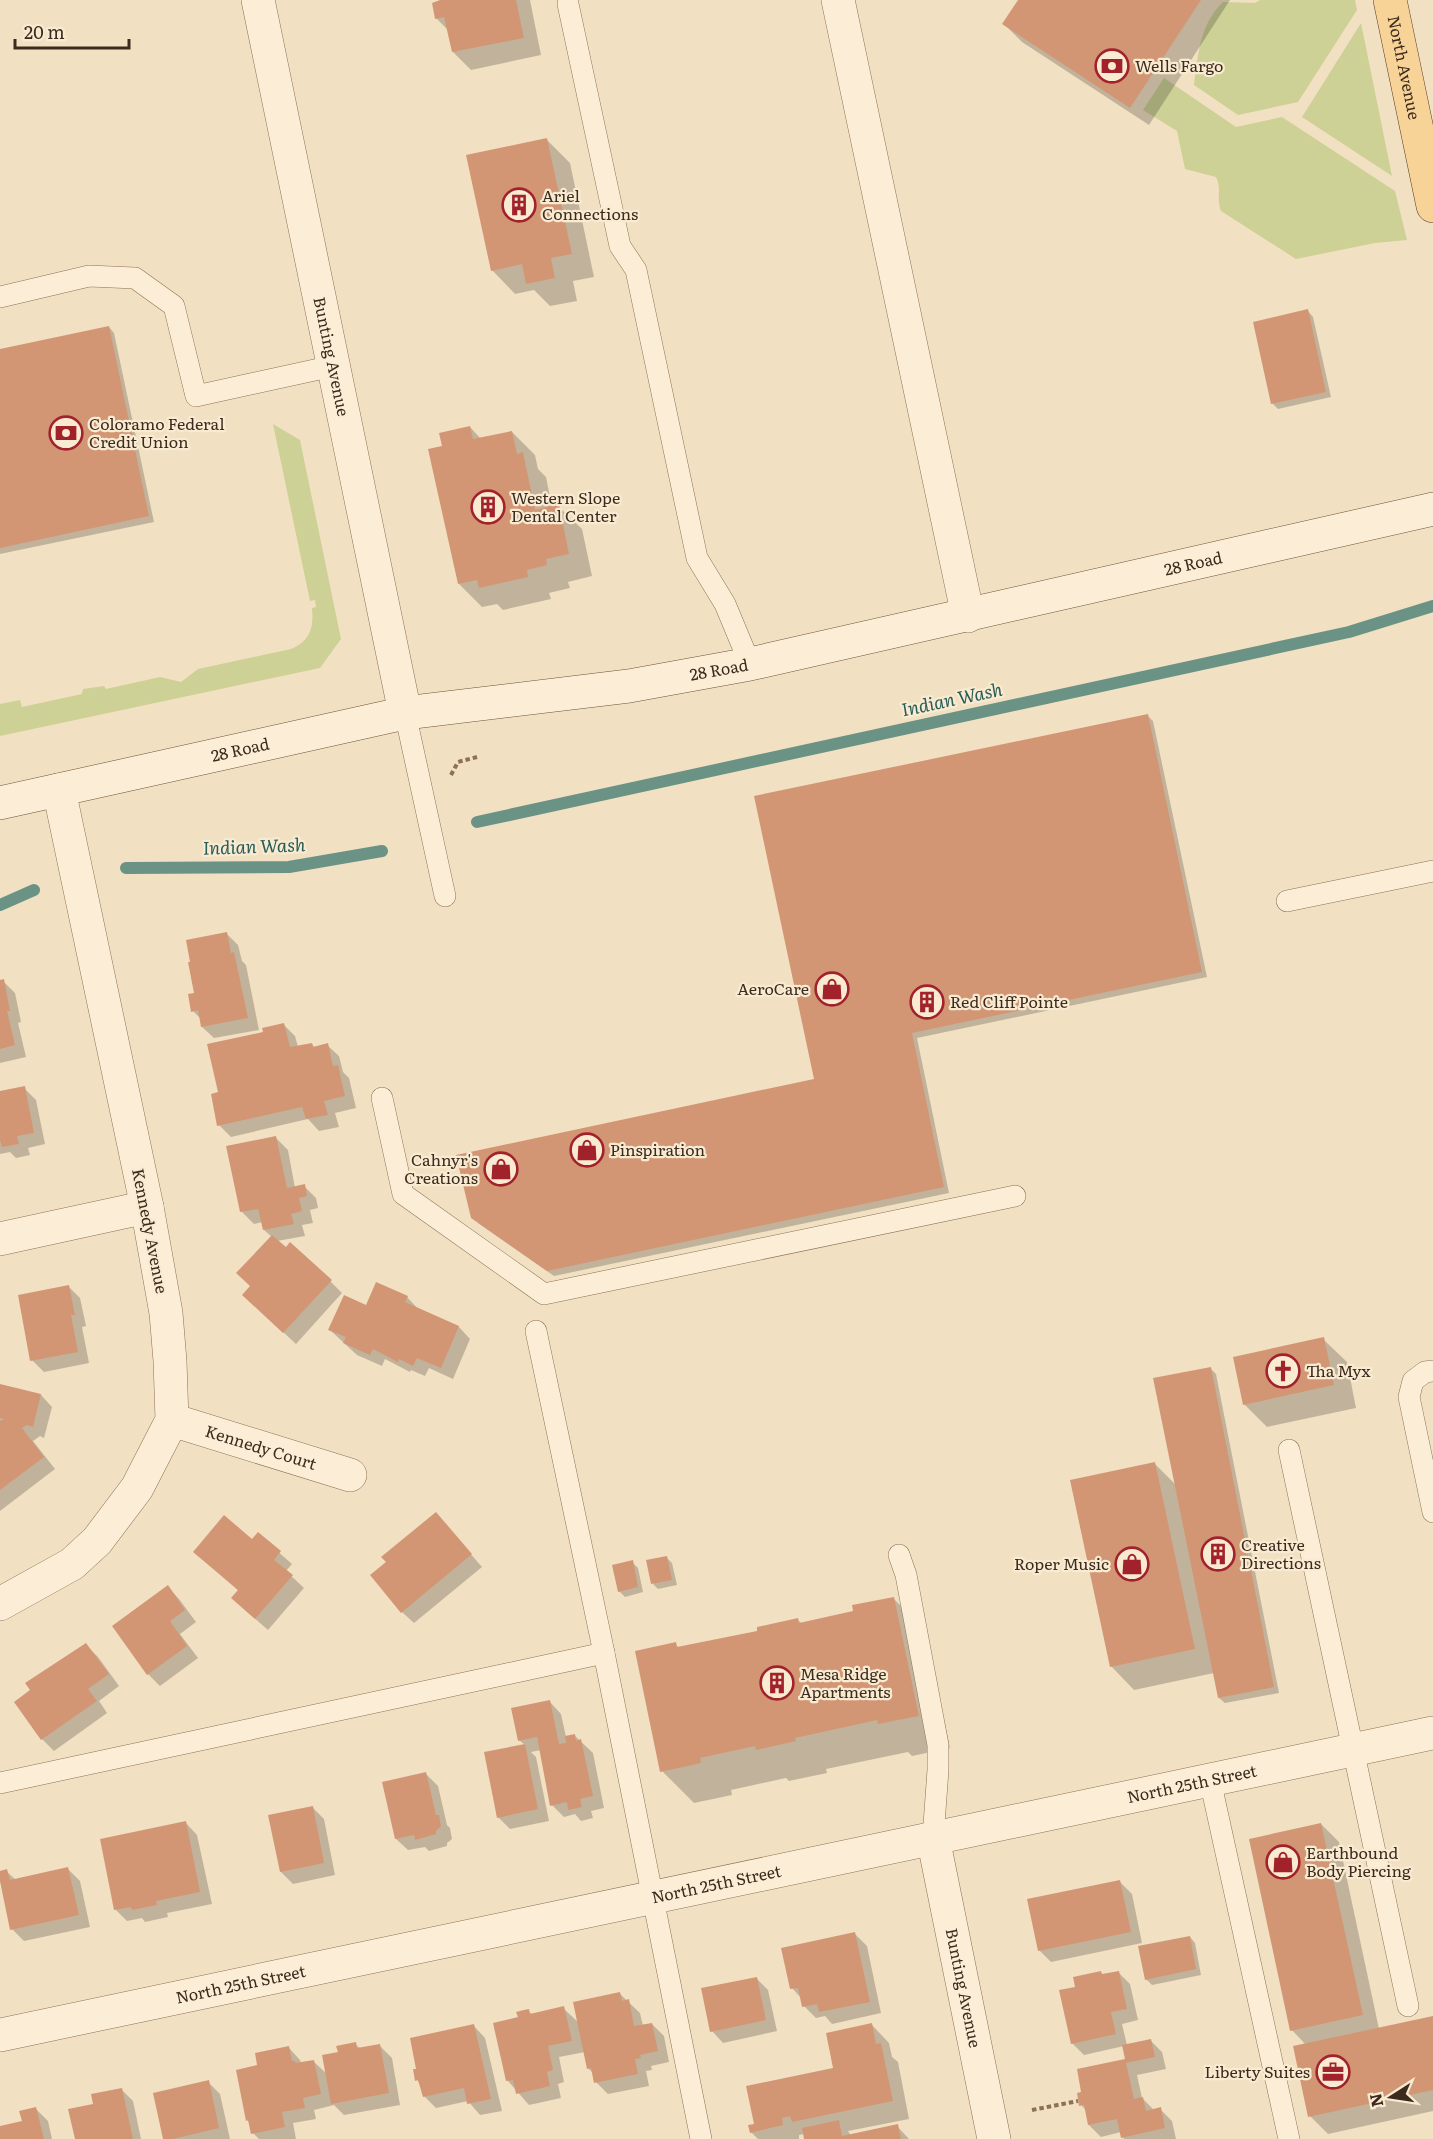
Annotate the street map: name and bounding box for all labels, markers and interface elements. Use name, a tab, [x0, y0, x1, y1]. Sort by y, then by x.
scale bar	[15, 12, 129, 50]
street label: North Avenue	[1383, 13, 1428, 122]
text: 20 m	[24, 18, 65, 45]
bank icon: Wells Fargo	[1094, 48, 1130, 84]
place label: Wells Fargo	[1135, 53, 1223, 77]
place label: Ariel Connections	[542, 183, 638, 225]
building icon: Ariel Connections	[501, 187, 537, 223]
street label: Bunting Avenue	[308, 294, 357, 418]
place label: Coloramo Federal Credit Union	[89, 411, 225, 453]
bank icon: Coloramo Federal Credit Union	[48, 415, 84, 451]
place label: Western Slope Dental Center	[511, 485, 620, 527]
building icon: Western Slope Dental Center	[470, 489, 506, 525]
street label: 28 Road	[1162, 544, 1225, 581]
street label: 28 Road	[688, 652, 750, 686]
water label: Indian Wash	[899, 675, 1005, 722]
street label: 28 Road	[209, 731, 272, 767]
water label: Indian Wash	[202, 830, 306, 861]
shop icon: AeroCare	[814, 971, 850, 1007]
place label: AeroCare	[737, 976, 809, 1000]
building icon: Red Cliff Pointe	[909, 984, 945, 1020]
place label: Red Cliff Pointe	[950, 989, 1068, 1013]
shop icon: Pinspiration	[569, 1132, 605, 1168]
place label: Pinspiration	[610, 1137, 706, 1161]
place label: Cahnyr's Creations	[404, 1147, 478, 1189]
shop icon: Cahnyr's Creations	[483, 1151, 519, 1187]
street label: Kennedy Avenue	[127, 1166, 175, 1295]
church icon: Tha Myx	[1265, 1353, 1301, 1389]
place label: Tha Myx	[1306, 1358, 1372, 1382]
street label: Kennedy Court	[202, 1418, 320, 1475]
place label: Creative Directions	[1241, 1532, 1321, 1574]
building icon: Creative Directions	[1200, 1536, 1236, 1572]
shop icon: Roper Music	[1114, 1546, 1150, 1582]
place label: Roper Music	[1014, 1551, 1109, 1575]
place label: Mesa Ridge Apartments	[800, 1661, 891, 1703]
building icon: Mesa Ridge Apartments	[759, 1665, 795, 1701]
street label: North 25th Street	[1125, 1757, 1259, 1808]
place label: Earthbound Body Piercing	[1306, 1840, 1411, 1882]
shop icon: Earthbound Body Piercing	[1265, 1844, 1301, 1880]
street label: North 25th Street	[649, 1858, 784, 1908]
street label: Bunting Avenue	[941, 1926, 988, 2050]
street label: North 25th Street	[173, 1958, 308, 2009]
office icon: Liberty Suites	[1315, 2054, 1351, 2090]
place label: Liberty Suites	[1204, 2059, 1310, 2083]
north arrow	[1361, 2067, 1421, 2127]
text: N	[1362, 2091, 1388, 2109]

